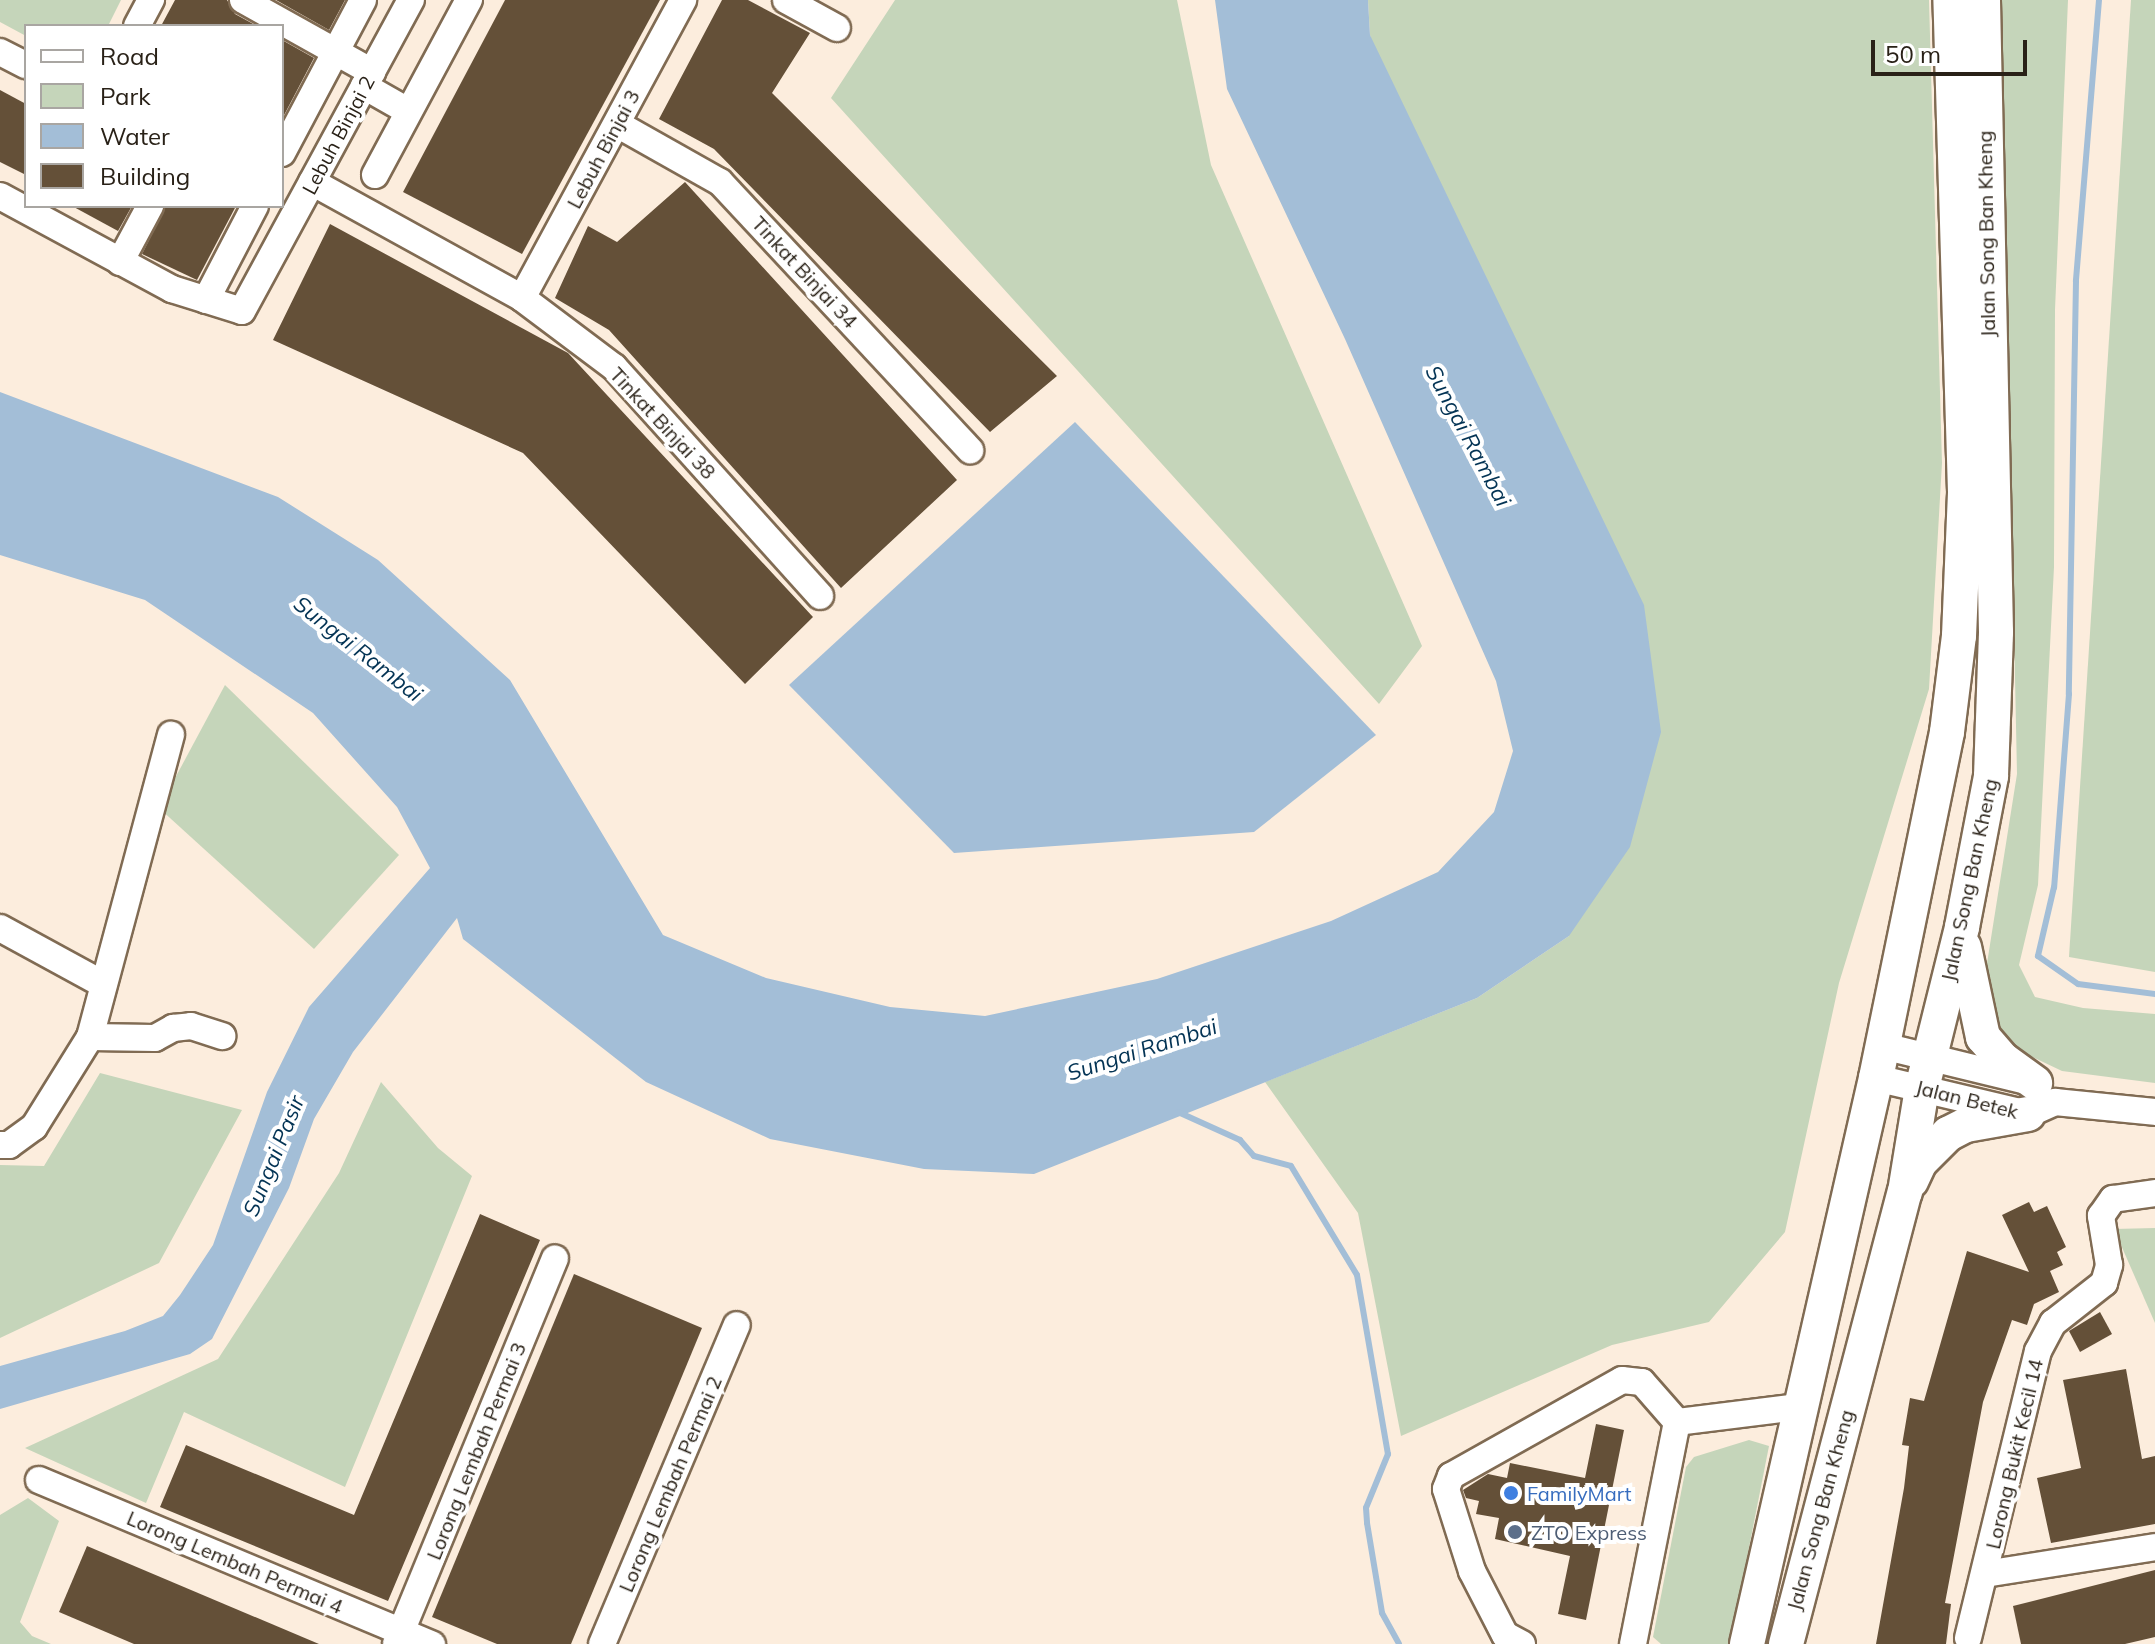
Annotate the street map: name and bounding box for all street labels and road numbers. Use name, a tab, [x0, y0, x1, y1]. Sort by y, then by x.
street label: Lebuh Binjai 2	[297, 72, 379, 198]
street label: Lebuh Binjai 3	[562, 86, 644, 212]
street label: Jalan Song Ban Kheng	[1972, 130, 2000, 338]
street label: Tinkat Binjai 34	[747, 211, 863, 333]
street label: Tinkat Binjai 38	[605, 362, 721, 484]
street label: Jalan Song Ban Kheng	[1936, 776, 2002, 984]
street label: Jalan Betek	[1913, 1075, 2021, 1123]
street label: Lorong Lembah Permai 3	[421, 1339, 531, 1563]
street label: Lorong Bukit Kecil 14	[1980, 1357, 2048, 1551]
street label: Lorong Lembah Permai 2	[614, 1372, 726, 1596]
street label: Jalan Song Ban Kheng	[1782, 1407, 1858, 1613]
street label: Lorong Lembah Permai 4	[123, 1506, 347, 1618]

